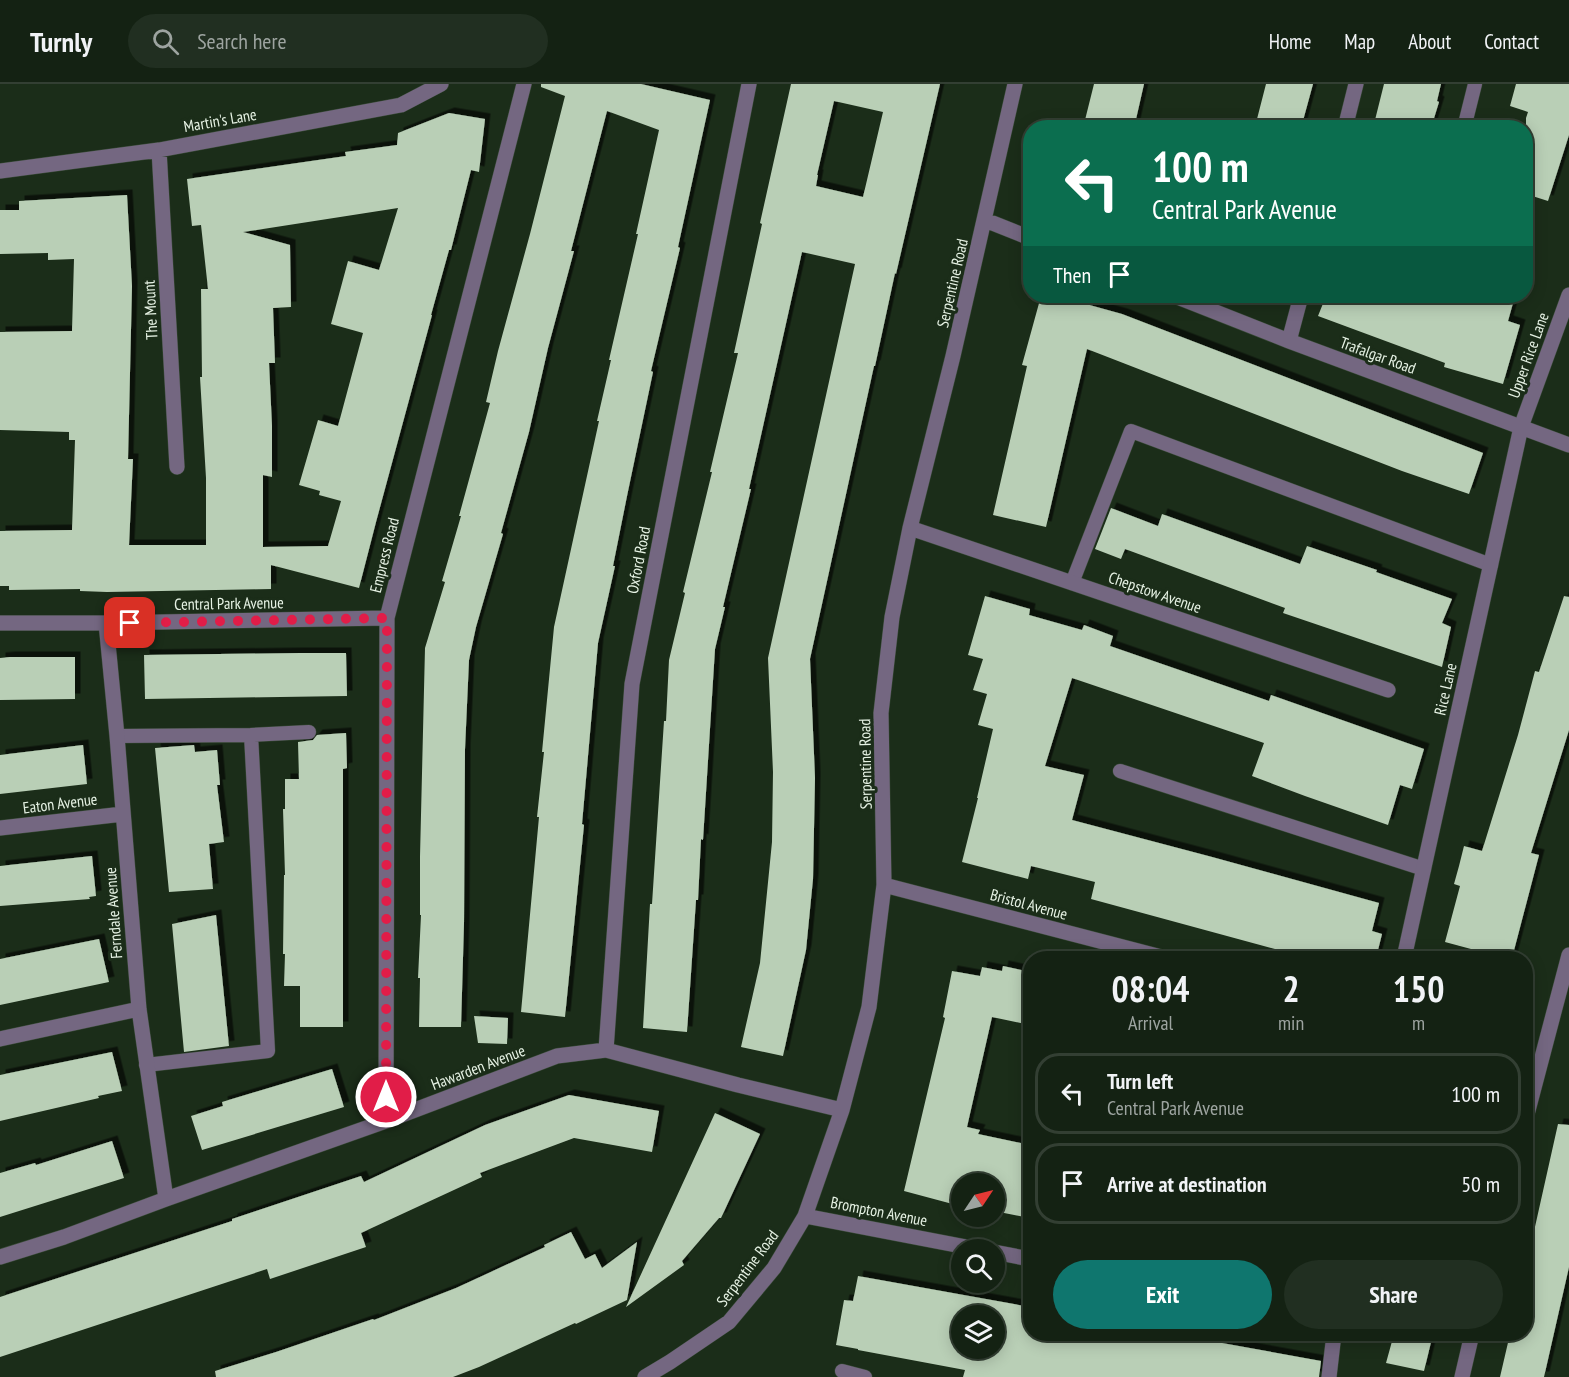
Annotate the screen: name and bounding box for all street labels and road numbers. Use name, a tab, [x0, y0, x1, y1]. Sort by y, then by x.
street label: Martin's Lane	[182, 104, 258, 136]
street label: Serpentine Road	[932, 237, 972, 329]
street label: The Mount	[138, 279, 162, 340]
street label: Upper Rice Lane	[1503, 309, 1553, 401]
street label: Trafalgar Road	[1337, 332, 1419, 378]
street label: Empress Road	[365, 515, 403, 595]
street label: Oxford Road	[622, 525, 654, 595]
street label: Chepstow Avenue	[1106, 567, 1204, 617]
street label: Central Park Avenue	[174, 592, 284, 614]
street label: Rice Lane	[1429, 661, 1461, 717]
street label: Serpentine Road	[854, 718, 876, 809]
street label: Eaton Avenue	[22, 789, 98, 817]
street label: Ferndale Avenue	[100, 867, 126, 959]
street label: Bristol Avenue	[988, 884, 1070, 924]
street label: Hawarden Avenue	[428, 1040, 528, 1094]
street label: Brompton Avenue	[829, 1192, 929, 1230]
street label: Serpentine Road	[712, 1226, 782, 1310]

